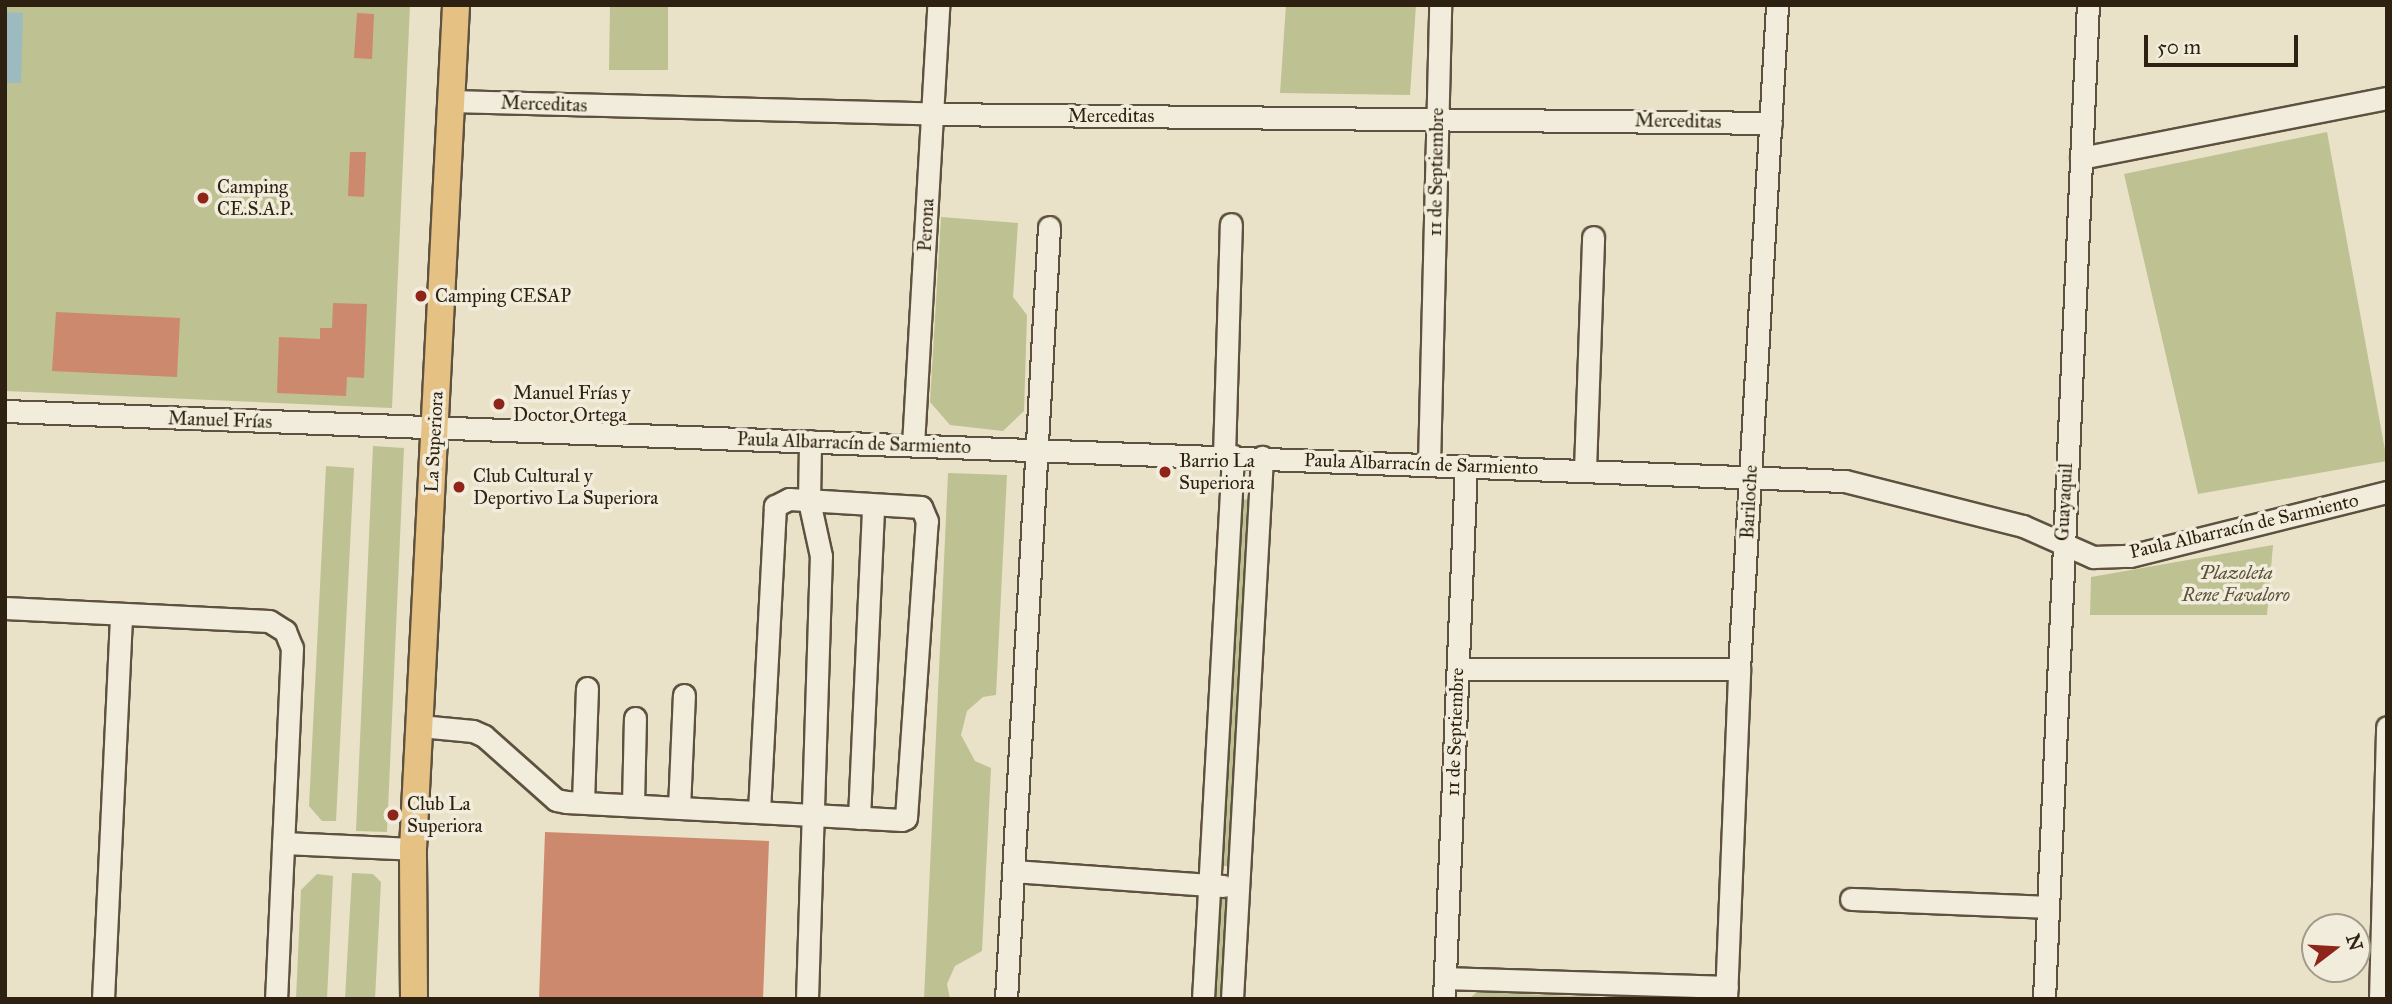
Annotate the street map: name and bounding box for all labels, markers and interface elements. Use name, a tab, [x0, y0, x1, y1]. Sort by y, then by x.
scale bar	[2147, 21, 2301, 65]
text: 50 m	[2157, 34, 2201, 60]
street label: Merceditas	[500, 91, 588, 117]
street label: Merceditas	[1068, 105, 1154, 127]
street label: 11 de Septiembre	[1423, 107, 1449, 237]
street label: Merceditas	[1634, 109, 1722, 133]
place label: Camping CE.S.A.P.	[217, 176, 294, 220]
marker: Camping CE.S.A.P.	[195, 190, 211, 206]
street label: Perona	[913, 198, 939, 252]
place label: Camping CESAP	[435, 285, 571, 307]
marker: Camping CESAP	[413, 288, 429, 304]
place label: Manuel Frías y Doctor Ortega	[513, 382, 630, 426]
street label: La Superiora	[420, 391, 448, 493]
marker: Manuel Frías y Doctor Ortega	[491, 396, 507, 412]
street label: Manuel Frías	[167, 407, 273, 433]
street label: Paula Albarracín de Sarmiento	[737, 428, 971, 458]
street label: Paula Albarracín de Sarmiento	[1304, 449, 1538, 479]
place label: Barrio La Superiora	[1179, 450, 1255, 494]
street label: Guayaquil	[2051, 462, 2077, 542]
marker: Barrio La Superiora	[1157, 464, 1173, 480]
street label: Bariloche	[1736, 464, 1762, 540]
place label: Club Cultural y Deportivo La Superiora	[473, 465, 658, 509]
marker: Club Cultural y Deportivo La Superiora	[451, 479, 467, 495]
street label: Paula Albarracín de Sarmiento	[2127, 489, 2361, 563]
park label: Plazoleta Rene Favaloro	[2182, 562, 2290, 606]
street label: 11 de Septiembre	[1441, 667, 1469, 797]
place label: Club La Superiora	[407, 793, 483, 837]
marker: Club La Superiora	[385, 807, 401, 823]
north arrow	[2301, 913, 2371, 983]
text: N	[2341, 931, 2368, 953]

